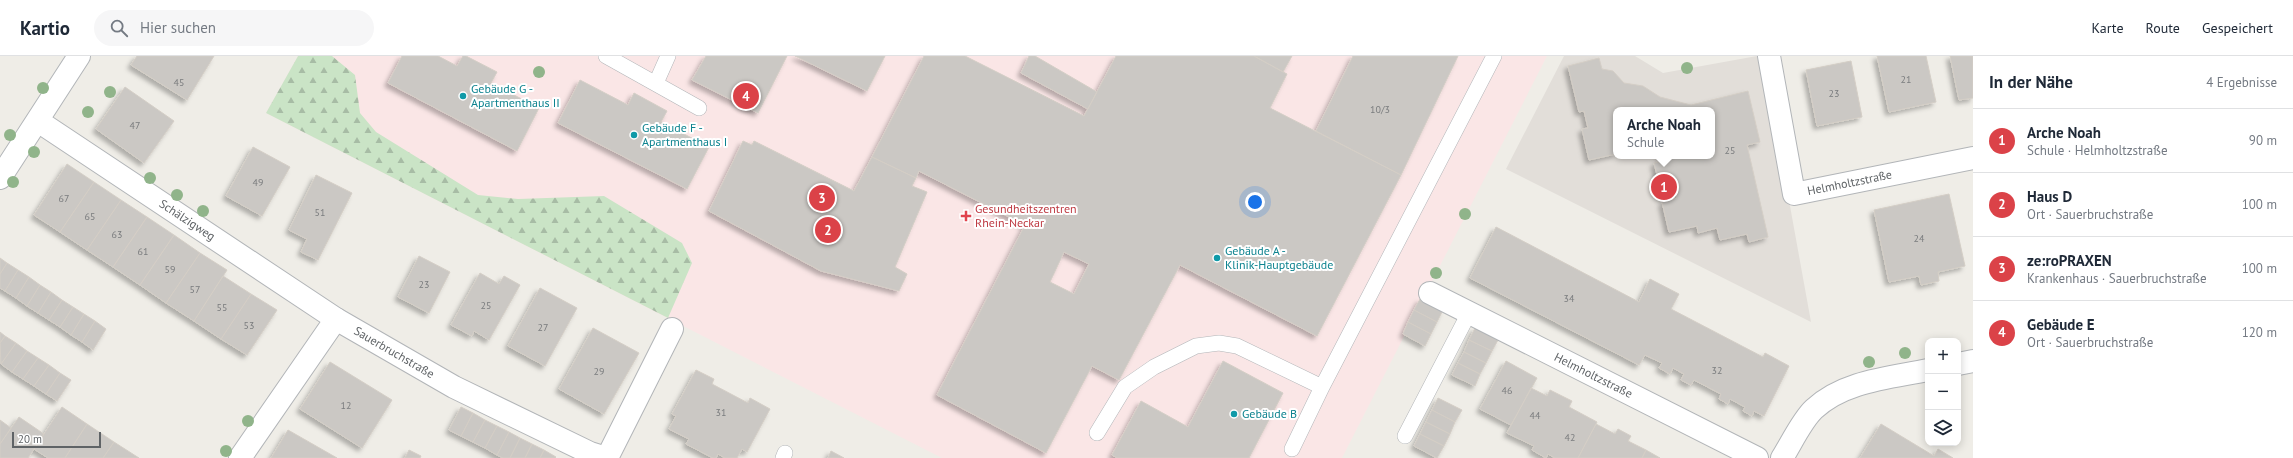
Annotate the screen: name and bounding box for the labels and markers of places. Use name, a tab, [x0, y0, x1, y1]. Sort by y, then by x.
place label: Gebäude G - Apartmenthaus II	[471, 81, 560, 110]
pin: 4	[733, 81, 759, 111]
marker: Gebäude G - Apartmenthaus II	[458, 91, 468, 101]
place label: Gebäude F - Apartmenthaus I	[642, 120, 727, 149]
marker: Gebäude F - Apartmenthaus I	[629, 130, 639, 140]
pin: 1	[1651, 172, 1677, 202]
pin: 3	[809, 183, 835, 213]
place label: Gesundheitszentren Rhein-Neckar	[975, 201, 1077, 230]
marker: Gesundheitszentren Rhein-Neckar	[960, 210, 972, 222]
pin: 2	[815, 215, 841, 245]
place label: Gebäude A - Klinik-Hauptgebäude	[1225, 243, 1333, 272]
marker: Gebäude A - Klinik-Hauptgebäude	[1212, 253, 1222, 263]
place label: Gebäude B	[1242, 406, 1297, 421]
marker: Gebäude B	[1229, 409, 1239, 419]

